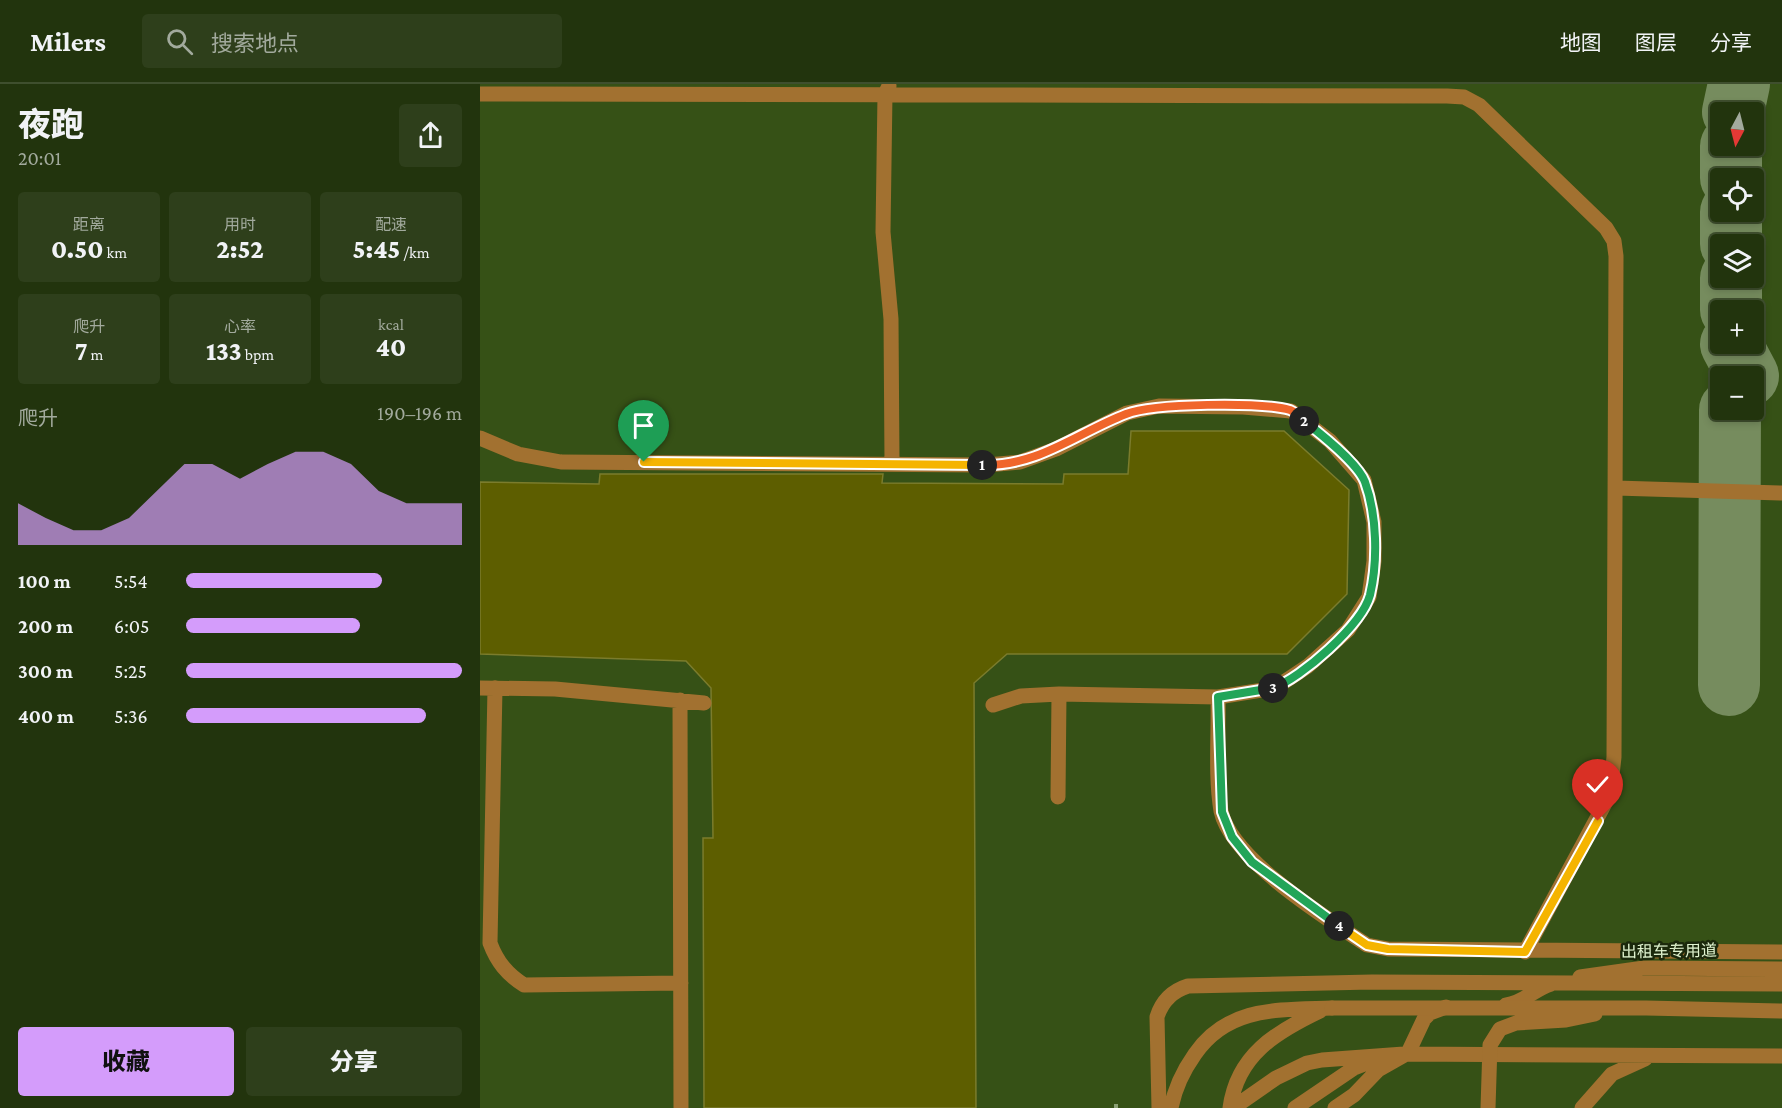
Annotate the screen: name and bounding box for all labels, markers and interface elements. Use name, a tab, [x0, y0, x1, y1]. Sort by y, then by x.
search box	[142, 14, 562, 68]
icon: search	[163, 25, 196, 58]
text: Milers	[30, 26, 106, 57]
text: 搜索地点	[211, 31, 299, 56]
text: 地图	[1560, 31, 1602, 55]
text: 图层	[1635, 31, 1677, 55]
text: 分享	[1710, 31, 1752, 55]
north arrow	[1710, 102, 1764, 156]
map controls	[1710, 102, 1764, 420]
button: share	[399, 104, 462, 167]
text: 夜跑	[18, 106, 84, 143]
text: 20:01	[18, 147, 61, 169]
button: locate	[1710, 168, 1764, 222]
text: 距离	[73, 216, 105, 233]
text: 用时	[224, 216, 256, 233]
text: 配速	[375, 216, 407, 233]
button: layers	[1710, 234, 1764, 288]
text: 0.50	[51, 235, 103, 264]
text: 2:52	[216, 235, 264, 264]
text: 5:45	[352, 235, 400, 264]
text: km	[103, 244, 127, 261]
text: /km	[400, 244, 430, 261]
button: +	[1710, 300, 1764, 354]
text: kcal	[378, 316, 404, 333]
text: 爬升	[73, 318, 105, 335]
text: 心率	[224, 318, 256, 335]
text: 40	[376, 333, 406, 362]
text: 7	[75, 337, 88, 366]
text: 133	[206, 337, 242, 366]
text: m	[88, 346, 103, 363]
text: bpm	[242, 346, 274, 363]
button: −	[1710, 366, 1764, 420]
pin	[618, 400, 669, 462]
text: 190–196 m	[377, 402, 462, 424]
pin: 2	[1289, 406, 1319, 436]
text: 爬升	[18, 407, 58, 429]
icon: arrive	[627, 409, 660, 442]
text: 2	[1300, 412, 1308, 429]
pin: 1	[967, 450, 997, 480]
text: 1	[979, 456, 985, 473]
text: 100 m	[18, 570, 71, 592]
text: 5:54	[114, 570, 148, 592]
text: 200 m	[18, 615, 73, 637]
text: 6:05	[114, 615, 149, 637]
text: 300 m	[18, 660, 73, 682]
text: 5:25	[114, 660, 147, 682]
pin: 3	[1258, 673, 1288, 703]
text: 3	[1269, 679, 1277, 696]
text: 400 m	[18, 705, 74, 727]
text: 5:36	[114, 705, 148, 727]
pin	[1572, 759, 1623, 821]
icon: check	[1581, 768, 1614, 801]
pin: 4	[1324, 911, 1354, 941]
text: 4	[1335, 917, 1343, 934]
street label: 出租车专用道	[1621, 942, 1717, 960]
button: 收藏	[18, 1027, 234, 1096]
button: 分享	[246, 1027, 462, 1096]

